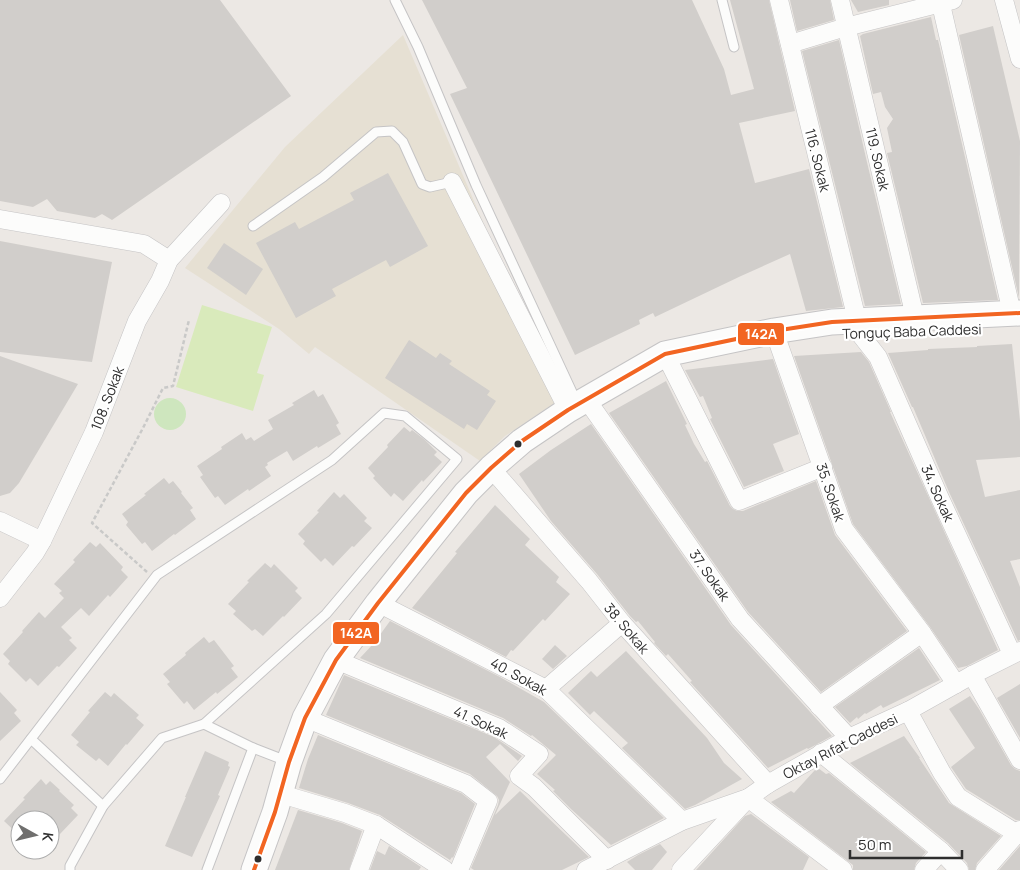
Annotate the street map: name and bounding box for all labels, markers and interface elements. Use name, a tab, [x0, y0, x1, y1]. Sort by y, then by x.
street label: 116. Sokak	[801, 126, 835, 195]
street label: 119. Sokak	[862, 126, 895, 193]
street label: Tonguç Baba Caddesi	[842, 319, 982, 343]
line badge: 142A	[737, 322, 785, 346]
text: 142A	[745, 324, 778, 343]
street label: 108. Sokak	[86, 362, 128, 433]
unlabelled marker	[513, 439, 523, 449]
street label: 35. Sokak	[812, 460, 850, 525]
street label: 34. Sokak	[917, 461, 959, 526]
street label: 37. Sokak	[685, 545, 735, 605]
street label: 38. Sokak	[600, 599, 654, 658]
line badge: 142A	[332, 621, 380, 645]
text: 142A	[340, 623, 373, 642]
street label: 40. Sokak	[487, 653, 552, 700]
street label: 41. Sokak	[451, 701, 512, 743]
street label: Oktay Rıfat Caddesi	[779, 709, 901, 783]
north arrow	[10, 810, 60, 860]
scale bar	[850, 828, 962, 860]
text: K	[38, 831, 58, 844]
text: 50 m	[858, 834, 892, 855]
unlabelled marker	[253, 854, 263, 864]

